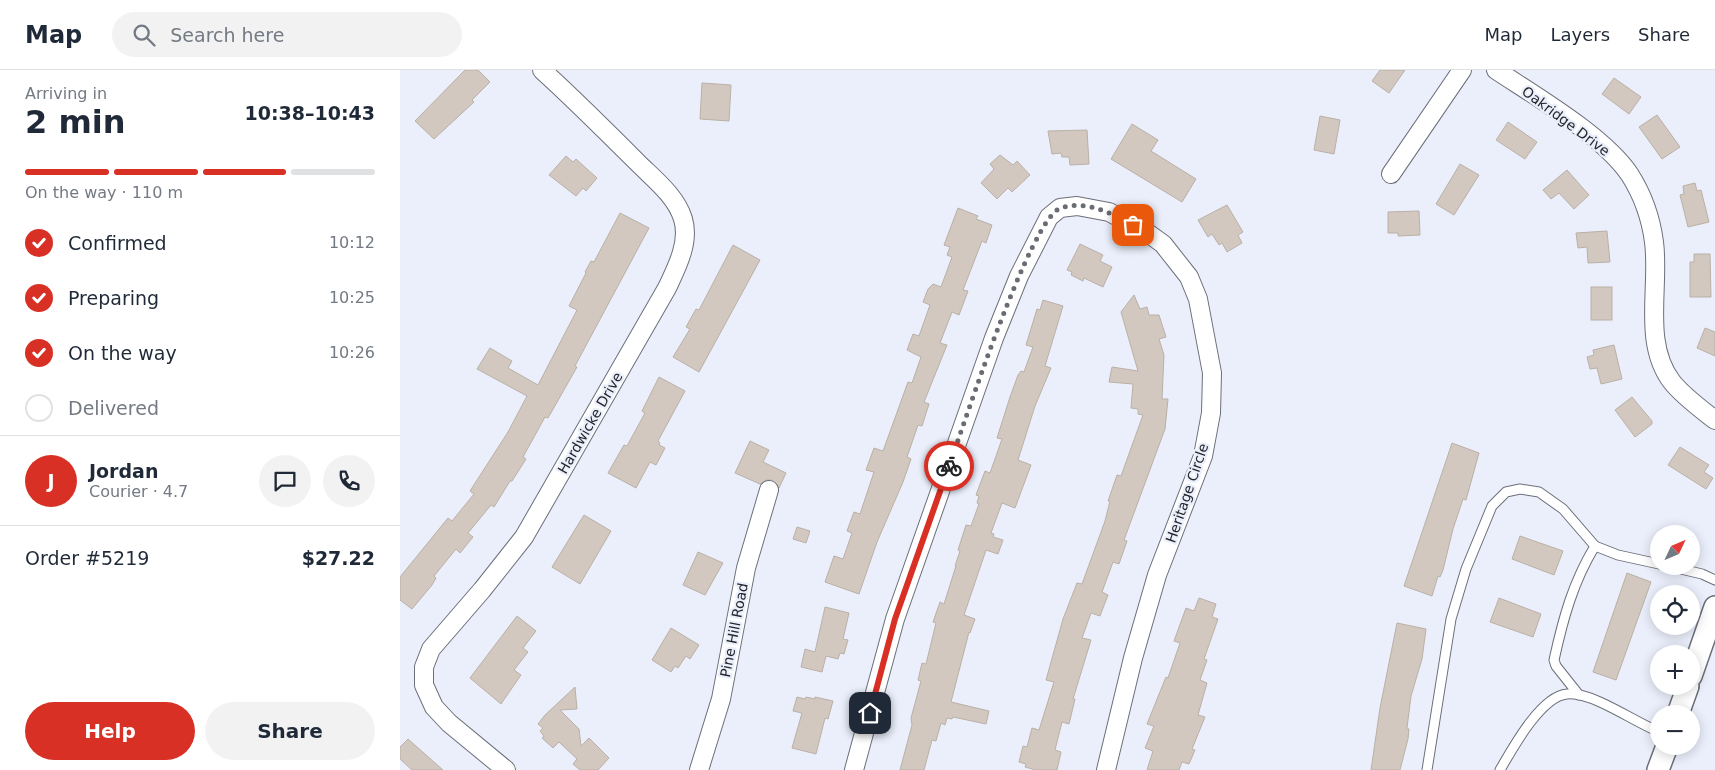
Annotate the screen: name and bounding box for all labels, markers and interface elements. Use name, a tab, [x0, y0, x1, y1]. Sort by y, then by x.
search box	[112, 12, 462, 57]
text: Map	[25, 21, 82, 49]
icon: search	[130, 21, 158, 49]
text: Search here	[170, 24, 284, 46]
text: Map	[1484, 24, 1522, 45]
text: Layers	[1550, 24, 1610, 45]
text: Share	[1638, 24, 1690, 45]
street label: Oakridge Drive	[1519, 83, 1613, 159]
text: Arriving in	[25, 84, 107, 103]
text: 10:38–10:43	[245, 102, 375, 124]
text: 2 min	[25, 103, 126, 141]
text: On the way · 110 m	[25, 183, 183, 202]
pin	[1112, 204, 1154, 246]
icon: bag	[1119, 211, 1147, 239]
icon: check	[25, 229, 53, 257]
text: Confirmed	[68, 232, 167, 254]
text: 10:12	[329, 233, 375, 252]
icon: check	[25, 284, 53, 312]
text: Preparing	[68, 287, 159, 309]
text: 10:25	[329, 288, 375, 307]
icon: check	[25, 339, 53, 367]
text: On the way	[68, 342, 177, 364]
text: 10:26	[329, 343, 375, 362]
street label: Hardwicke Drive	[554, 369, 626, 477]
text: Delivered	[68, 397, 159, 419]
courier	[924, 441, 974, 491]
street label: Heritage Circle	[1162, 441, 1212, 545]
icon: bike	[935, 452, 963, 480]
button: chat	[259, 455, 311, 507]
button: phone	[323, 455, 375, 507]
text: Jordan	[89, 460, 158, 482]
text: J	[47, 470, 55, 492]
text: Courier · 4.7	[89, 482, 188, 501]
north arrow	[1650, 525, 1700, 575]
map controls	[1650, 525, 1700, 755]
text: Order #5219	[25, 547, 149, 569]
text: $27.22	[302, 547, 375, 569]
street label: Pine Hill Road	[717, 581, 751, 679]
button: locate	[1650, 585, 1700, 635]
button: +	[1650, 645, 1700, 695]
pin	[849, 692, 891, 734]
icon: home	[856, 699, 884, 727]
button: Help	[25, 702, 195, 760]
button: Share	[205, 702, 375, 760]
button: −	[1650, 705, 1700, 755]

